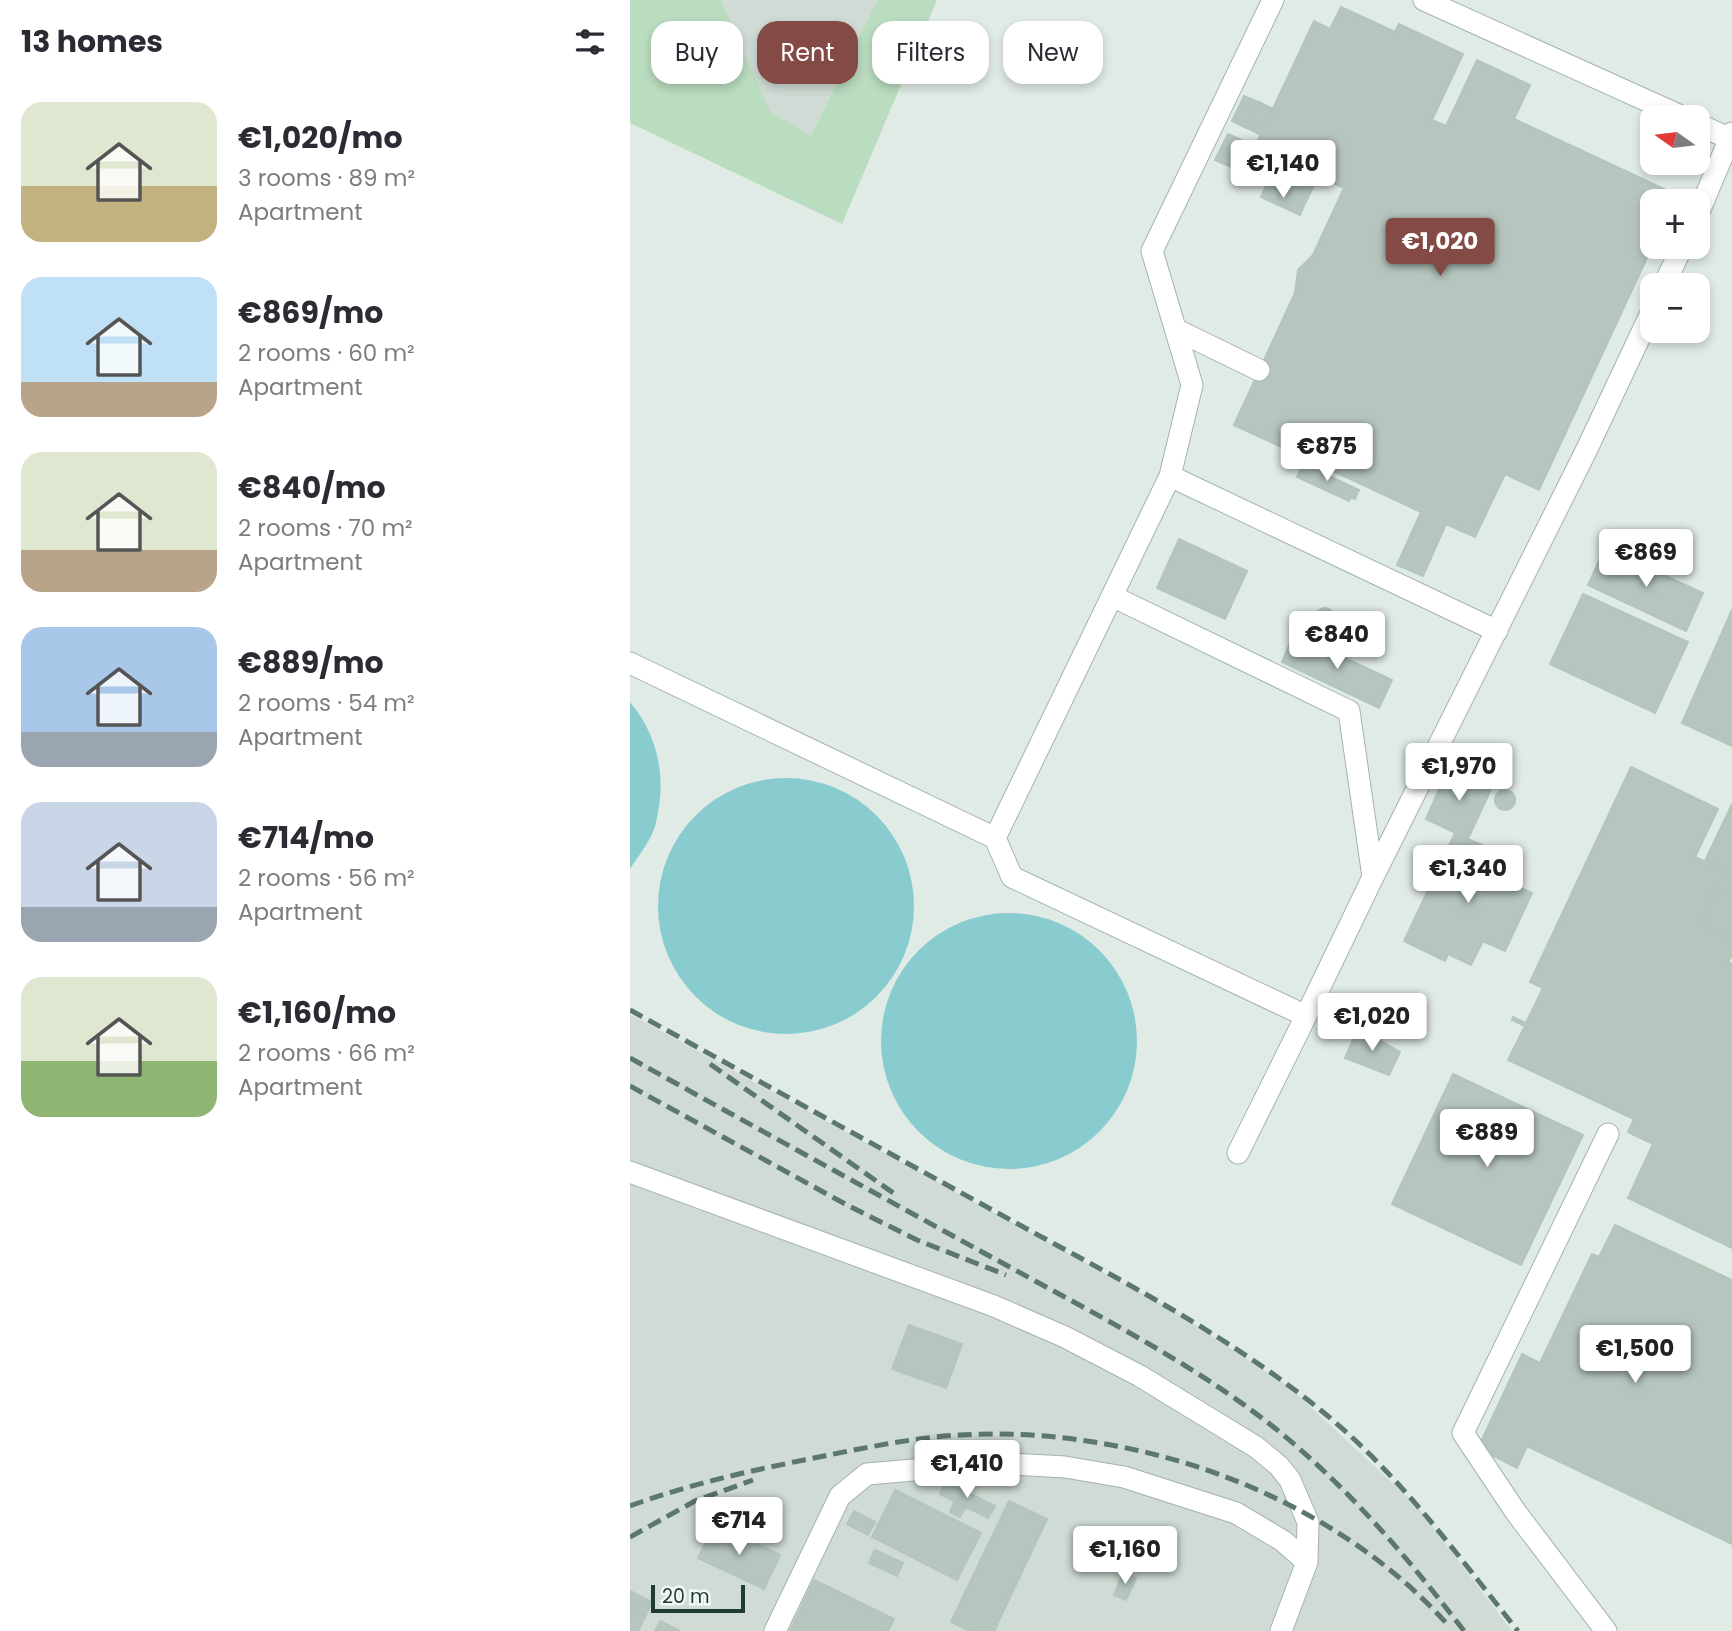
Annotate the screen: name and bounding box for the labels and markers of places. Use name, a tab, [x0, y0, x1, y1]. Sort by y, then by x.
pin: €1,140	[1226, 140, 1340, 200]
pin: €1,020	[1383, 218, 1497, 278]
pin: €875	[1286, 424, 1368, 483]
pin: €869	[1605, 530, 1687, 589]
pin: €840	[1296, 612, 1378, 671]
pin: €1,970	[1402, 744, 1516, 803]
pin: €1,340	[1411, 846, 1525, 905]
pin: €1,020	[1315, 993, 1429, 1053]
pin: €889	[1446, 1110, 1528, 1169]
pin: €1,500	[1578, 1326, 1692, 1385]
pin: €1,410	[910, 1440, 1024, 1500]
pin: €714	[698, 1498, 780, 1557]
pin: €1,160	[1068, 1526, 1182, 1586]

